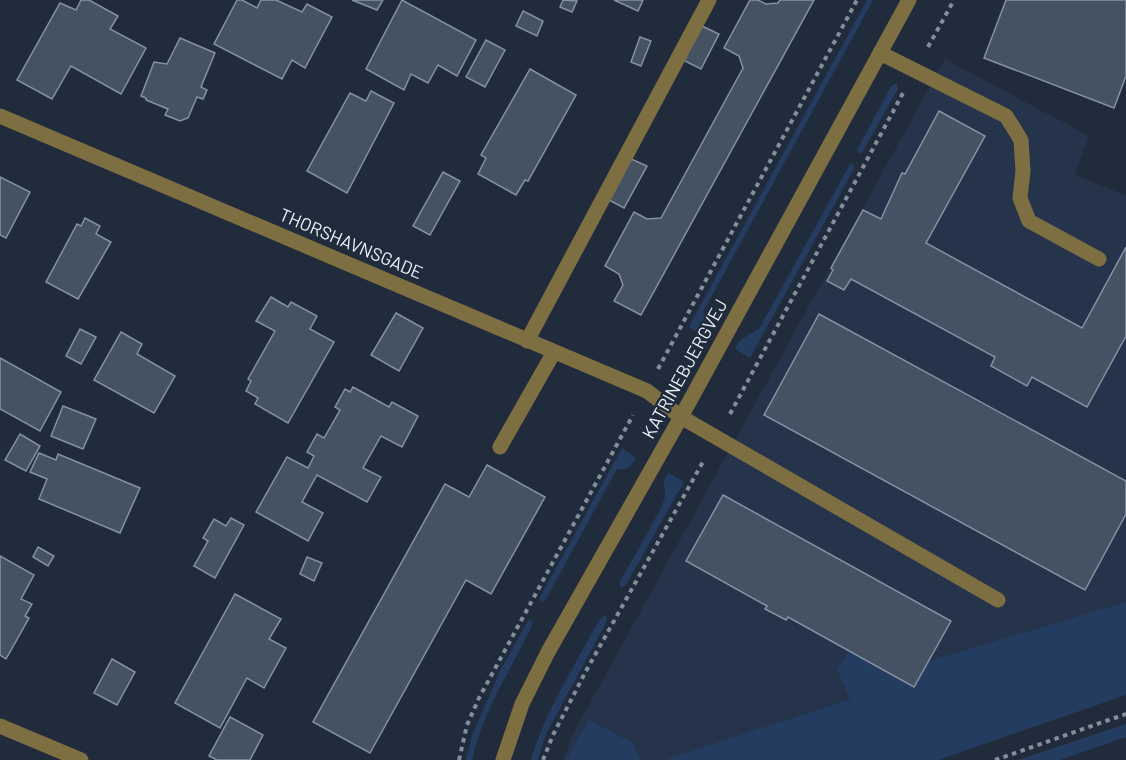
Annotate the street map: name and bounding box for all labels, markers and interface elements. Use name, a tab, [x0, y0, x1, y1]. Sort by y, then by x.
street label: THORSHAVNSGADE	[276, 203, 426, 283]
street label: KATRINEBJERGVEJ	[637, 295, 732, 442]

